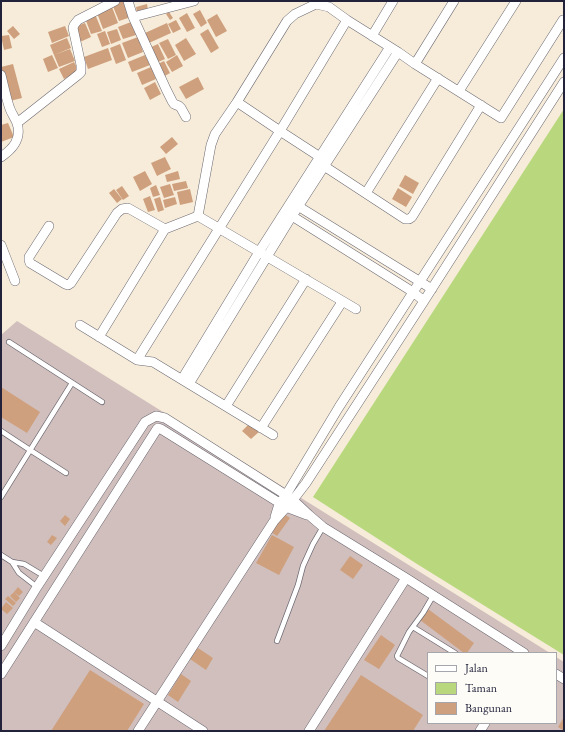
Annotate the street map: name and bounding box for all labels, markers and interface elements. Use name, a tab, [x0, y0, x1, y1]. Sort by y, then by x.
legend	[427, 652, 557, 724]
text: Jalan	[465, 660, 488, 676]
text: Taman	[465, 680, 497, 696]
text: Bangunan	[465, 700, 512, 716]

